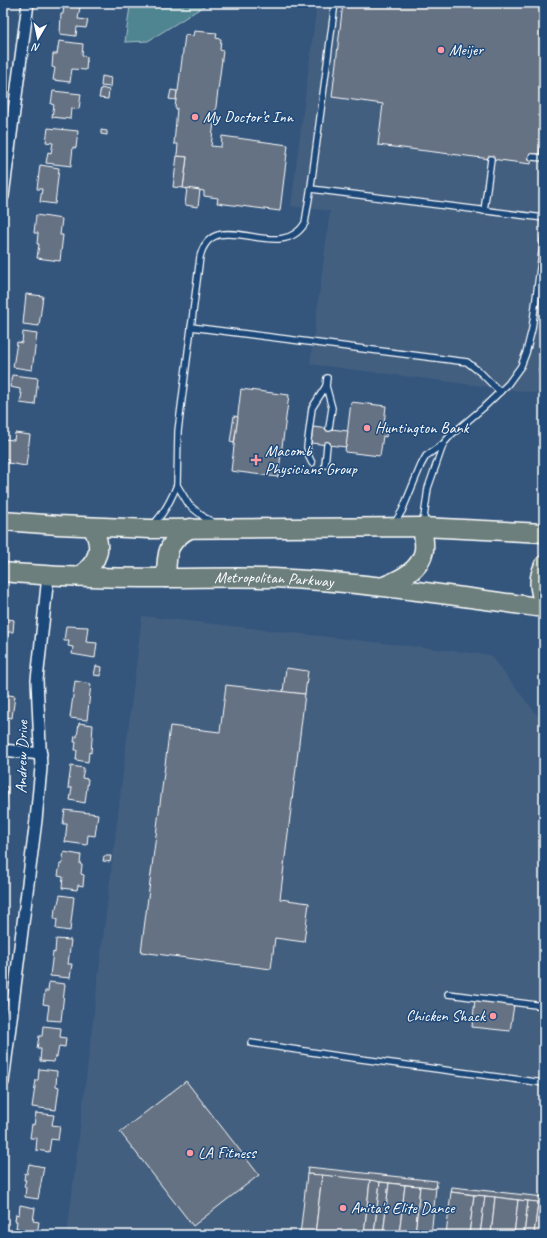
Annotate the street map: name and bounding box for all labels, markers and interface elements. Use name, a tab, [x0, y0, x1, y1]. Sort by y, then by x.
north arrow	[18, 18, 58, 58]
text: N	[30, 40, 41, 55]
place label: Meijer	[449, 40, 484, 60]
marker: Meijer	[436, 45, 446, 55]
place label: My Doctor’s Inn	[203, 107, 294, 127]
marker: My Doctor’s Inn	[190, 112, 200, 122]
place label: Huntington Bank	[375, 418, 470, 438]
marker: Huntington Bank	[362, 423, 372, 433]
place label: Macomb Physicians Group	[265, 441, 358, 479]
marker: Macomb Physicians Group	[250, 454, 262, 466]
street label: Metropolitan Parkway	[214, 568, 336, 592]
street label: Andrew Drive	[11, 719, 33, 794]
place label: Chicken Shack	[406, 1006, 486, 1026]
marker: Chicken Shack	[488, 1011, 498, 1021]
place label: LA Fitness	[198, 1143, 257, 1163]
marker: LA Fitness	[185, 1148, 195, 1158]
place label: Anita's Elite Dance	[351, 1198, 456, 1218]
marker: Anita's Elite Dance	[338, 1203, 348, 1213]

